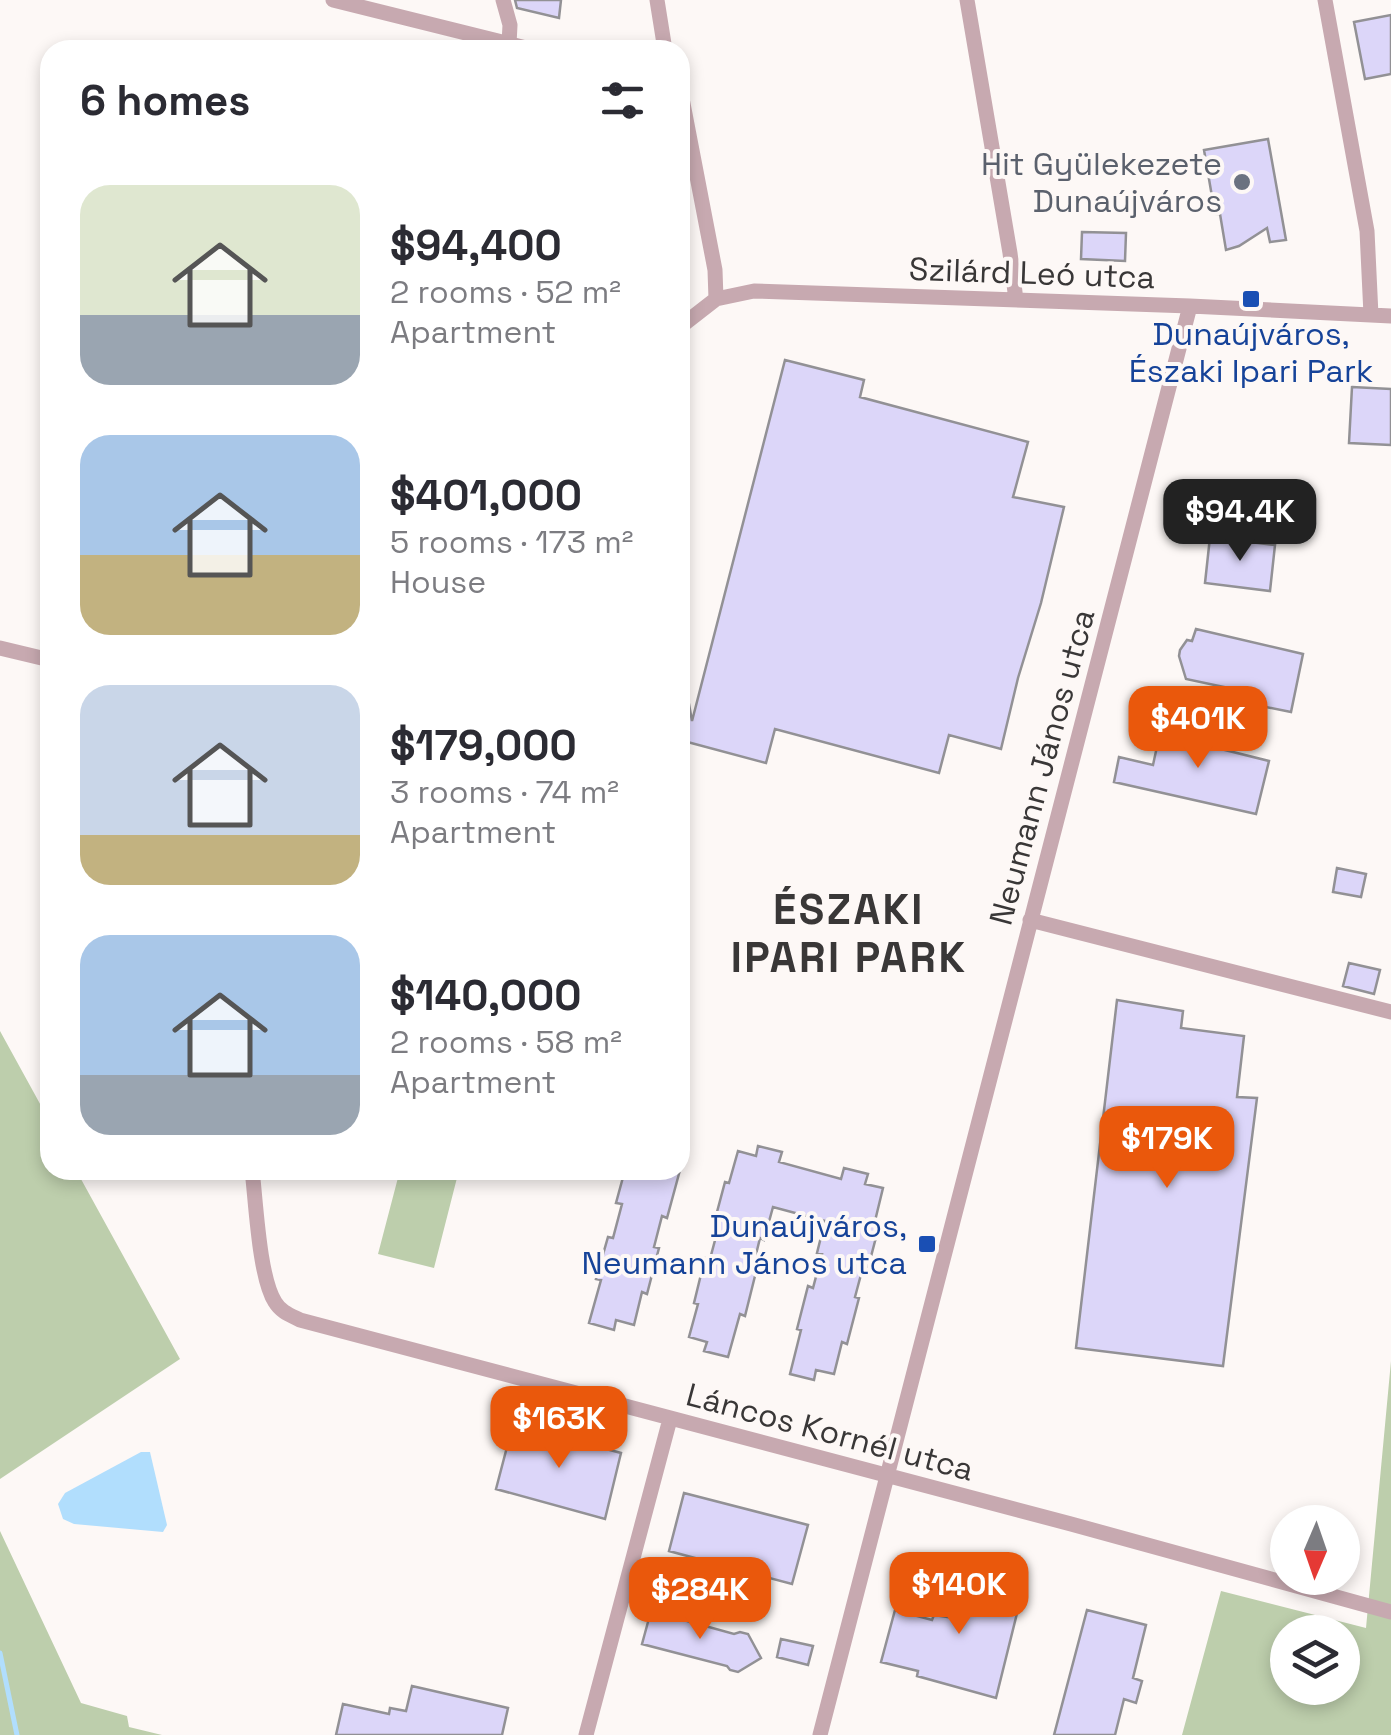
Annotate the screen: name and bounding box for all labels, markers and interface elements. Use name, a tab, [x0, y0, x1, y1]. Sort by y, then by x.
icon: filters	[595, 73, 650, 128]
text: 6 homes	[80, 74, 250, 127]
place label: Hit Gyülekezete Dunaújváros	[981, 144, 1222, 221]
marker: Hit Gyülekezete Dunaújváros	[1231, 171, 1253, 193]
text: $94,400	[390, 219, 562, 272]
icon: home	[160, 225, 280, 345]
street label: Szilárd Leó utca	[908, 249, 1156, 297]
text: 2 rooms · 52 m²	[390, 272, 621, 312]
marker: Dunaújváros, Északi Ipari Park	[1240, 288, 1262, 310]
text: Apartment	[390, 312, 556, 352]
place label: Dunaújváros, Északi Ipari Park	[1129, 314, 1373, 391]
text: $401,000	[390, 469, 582, 522]
icon: home	[160, 475, 280, 595]
pin: $94.4K	[1159, 479, 1321, 564]
text: $94.4K	[1185, 491, 1295, 531]
text: 5 rooms · 173 m²	[390, 522, 633, 562]
text: House	[390, 562, 486, 602]
street label: Neumann János utca	[981, 605, 1103, 929]
pin: $401K	[1128, 686, 1268, 771]
text: $401K	[1151, 698, 1245, 738]
text: $179,000	[390, 719, 577, 772]
icon: home	[160, 725, 280, 845]
text: 3 rooms · 74 m²	[390, 772, 619, 812]
text: Apartment	[390, 812, 556, 852]
district label: ÉSZAKI IPARI PARK	[731, 883, 967, 984]
text: $140,000	[390, 969, 581, 1022]
icon: home	[160, 975, 280, 1095]
text: 2 rooms · 58 m²	[390, 1022, 622, 1062]
text: Apartment	[390, 1062, 556, 1102]
pin: $179K	[1097, 1106, 1237, 1191]
text: $179K	[1121, 1118, 1213, 1158]
place label: Dunaújváros, Neumann János utca	[582, 1206, 907, 1283]
marker: Dunaújváros, Neumann János utca	[916, 1233, 938, 1255]
street label: Láncos Kornél utca	[682, 1374, 978, 1490]
pin: $163K	[489, 1386, 629, 1471]
text: $163K	[512, 1398, 606, 1438]
north arrow	[1270, 1505, 1360, 1595]
map controls	[1270, 1505, 1360, 1705]
pin: $140K	[889, 1552, 1029, 1637]
pin: $284K	[630, 1557, 770, 1642]
text: $140K	[912, 1564, 1006, 1604]
text: $284K	[651, 1569, 749, 1609]
button: layers	[1270, 1615, 1360, 1705]

